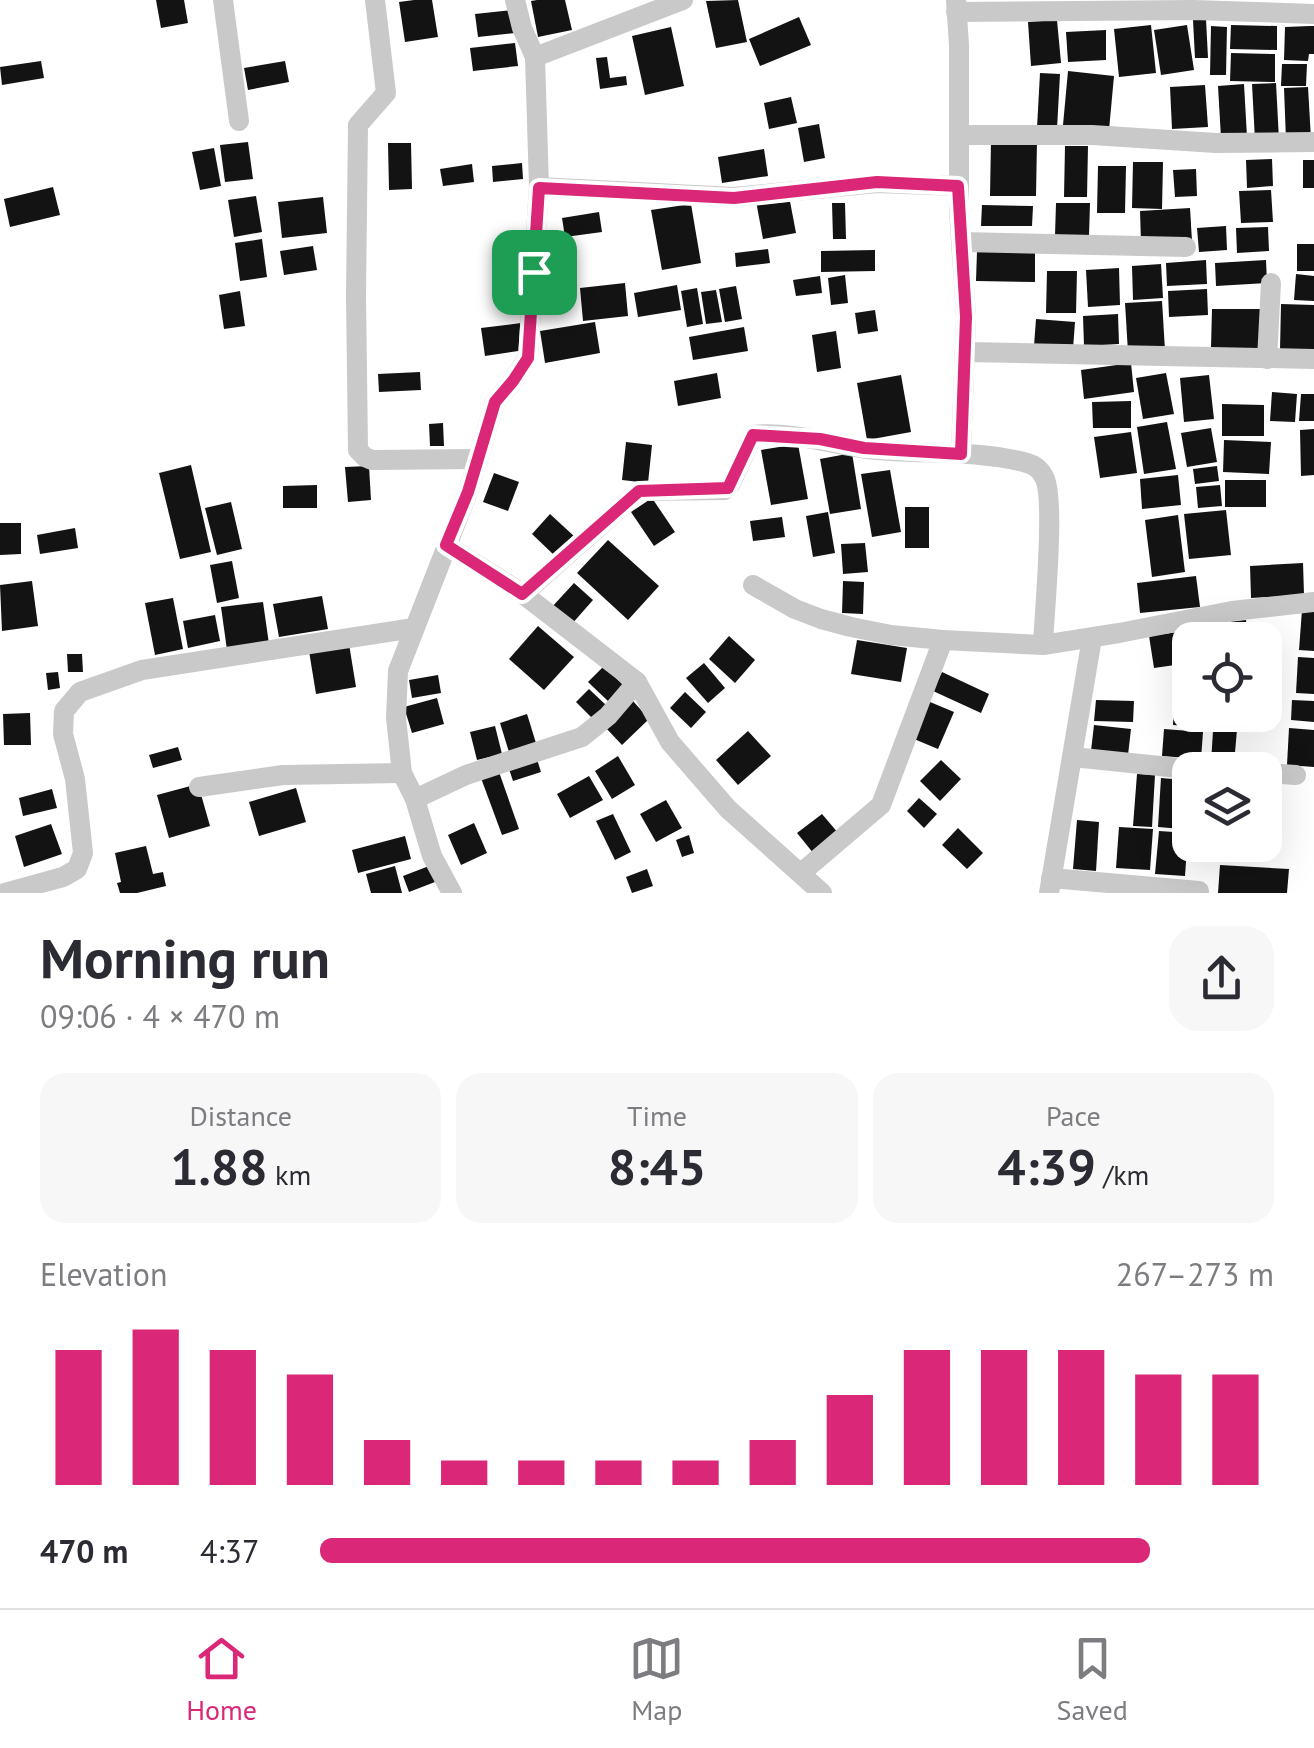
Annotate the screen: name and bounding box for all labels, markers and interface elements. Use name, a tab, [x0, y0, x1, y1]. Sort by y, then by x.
pin	[492, 230, 577, 315]
icon: arrive	[507, 245, 562, 300]
map controls	[1172, 622, 1282, 862]
button: locate	[1172, 622, 1282, 732]
button: layers	[1172, 752, 1282, 862]
text: Morning run	[40, 922, 330, 993]
button: share	[1169, 926, 1274, 1031]
text: 09:06 · 4 × 470 m	[40, 995, 280, 1037]
text: Distance	[189, 1097, 292, 1134]
text: Time	[627, 1097, 687, 1134]
text: Pace	[1046, 1097, 1101, 1134]
text: 1.88	[170, 1134, 268, 1199]
text: 8:45	[608, 1134, 706, 1199]
text: 4:39	[997, 1134, 1096, 1199]
text: km	[268, 1156, 311, 1193]
text: /km	[1096, 1156, 1149, 1193]
text: Elevation	[40, 1253, 167, 1295]
text: 267–273 m	[1116, 1253, 1274, 1295]
text: 470 m	[40, 1530, 128, 1572]
text: 4:37	[200, 1530, 259, 1572]
tab: Home	[186, 1631, 257, 1728]
tab: Map	[629, 1631, 684, 1728]
tab: Saved	[1057, 1631, 1128, 1728]

